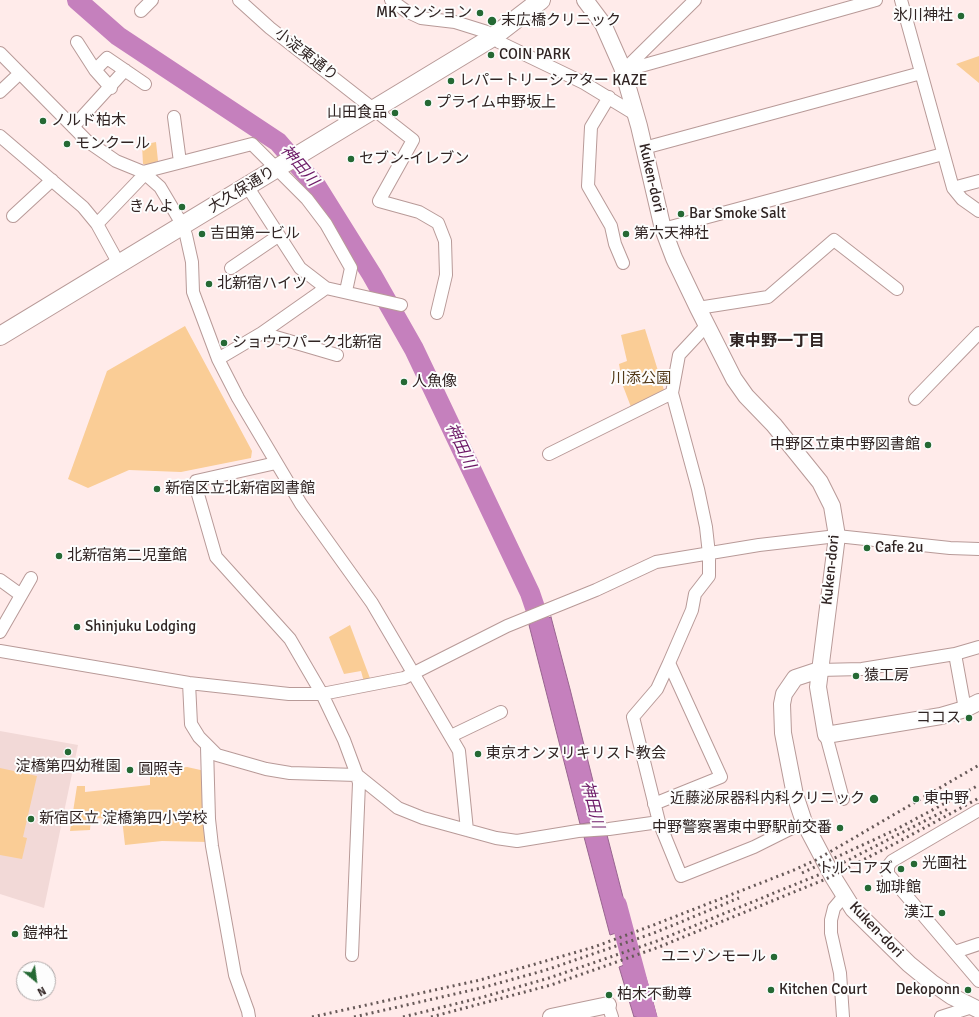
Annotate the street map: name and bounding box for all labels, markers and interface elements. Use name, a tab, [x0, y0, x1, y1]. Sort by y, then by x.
place label: MKマンション	[376, 4, 472, 22]
place label: 氷川神社	[893, 7, 953, 25]
marker: MKマンション	[475, 8, 485, 18]
marker: 氷川神社	[956, 11, 966, 21]
place label: 末広橋クリニック	[501, 12, 621, 30]
marker: 末広橋クリニック	[486, 15, 498, 27]
street label: 小淀東通り	[271, 25, 341, 85]
place label: COIN PARK	[499, 46, 570, 64]
marker: COIN PARK	[486, 50, 496, 60]
place label: レパートリーシアター KAZE	[459, 72, 647, 90]
marker: レパートリーシアター KAZE	[446, 76, 456, 86]
place label: プライム中野坂上	[436, 94, 556, 112]
marker: プライム中野坂上	[423, 98, 433, 108]
place label: 山田食品	[327, 104, 387, 122]
marker: 山田食品	[390, 108, 400, 118]
place label: ノルド柏木	[51, 112, 126, 130]
marker: ノルド柏木	[38, 116, 48, 126]
place label: モンクール	[75, 135, 150, 153]
marker: モンクール	[62, 139, 72, 149]
water label: 神田川	[276, 141, 322, 191]
street label: Kuken-dori	[634, 142, 668, 214]
place label: セブン-イレブン	[359, 150, 469, 168]
marker: セブン-イレブン	[346, 154, 356, 164]
street label: 大久保通り	[205, 163, 279, 217]
place label: きんよ	[129, 198, 174, 216]
marker: きんよ	[177, 202, 187, 212]
place label: Bar Smoke Salt	[689, 205, 786, 223]
marker: Bar Smoke Salt	[676, 209, 686, 219]
place label: 吉田第一ビル	[210, 225, 300, 243]
place label: 第六天神社	[634, 225, 709, 243]
marker: 吉田第一ビル	[197, 229, 207, 239]
marker: 第六天神社	[621, 229, 631, 239]
place label: 北新宿ハイツ	[217, 275, 307, 293]
marker: 北新宿ハイツ	[204, 279, 214, 289]
district label: 東中野一丁目	[729, 332, 825, 352]
place label: ショウワパーク北新宿	[232, 334, 382, 352]
marker: ショウワパーク北新宿	[219, 338, 229, 348]
park label: 川添公園	[611, 370, 671, 388]
place label: 人魚像	[412, 373, 457, 391]
marker: 人魚像	[399, 377, 409, 387]
water label: 神田川	[441, 420, 479, 472]
place label: 中野区立東中野図書館	[770, 436, 920, 454]
marker: 中野区立東中野図書館	[923, 440, 933, 450]
place label: 新宿区立北新宿図書館	[165, 480, 315, 498]
marker: 新宿区立北新宿図書館	[152, 484, 162, 494]
street label: Kuken-dori	[818, 534, 844, 606]
place label: Cafe 2u	[875, 539, 924, 557]
marker: Cafe 2u	[862, 543, 872, 553]
place label: 北新宿第二児童館	[67, 547, 187, 565]
marker: 北新宿第二児童館	[54, 551, 64, 561]
place label: Shinjuku Lodging	[85, 618, 196, 636]
marker: Shinjuku Lodging	[72, 622, 82, 632]
place label: 猿工房	[864, 667, 909, 685]
marker: 猿工房	[851, 671, 861, 681]
place label: ココス	[916, 709, 961, 727]
marker: ココス	[964, 713, 974, 723]
place label: 東京オンヌリキリスト教会	[486, 745, 666, 763]
marker: 淀橋第四幼稚園	[63, 747, 73, 757]
marker: 東京オンヌリキリスト教会	[473, 749, 483, 759]
place label: 淀橋第四幼稚園	[16, 758, 120, 776]
place label: 圓照寺	[138, 761, 183, 779]
marker: 圓照寺	[125, 765, 135, 775]
water label: 神田川	[577, 779, 607, 831]
place label: 近藤泌尿器科内科クリニック	[670, 790, 865, 808]
place label: 東中野	[924, 790, 969, 808]
marker: 近藤泌尿器科内科クリニック	[868, 793, 880, 805]
marker: 東中野	[911, 794, 921, 804]
place label: 新宿区立 淀橋第四小学校	[39, 810, 207, 828]
marker: 新宿区立 淀橋第四小学校	[26, 814, 36, 824]
place label: 中野警察署東中野駅前交番	[652, 819, 832, 837]
marker: 中野警察署東中野駅前交番	[835, 823, 845, 833]
place label: 光画社	[922, 855, 967, 873]
marker: 光画社	[909, 859, 919, 869]
place label: トルコアズ	[818, 860, 893, 878]
marker: トルコアズ	[896, 864, 906, 874]
place label: 珈琲館	[876, 879, 921, 897]
marker: 珈琲館	[863, 883, 873, 893]
street label: Kuken-dori	[845, 898, 907, 962]
place label: 漢江	[904, 904, 934, 922]
marker: 漢江	[937, 908, 947, 918]
place label: 鎧神社	[23, 925, 68, 943]
marker: 鎧神社	[10, 929, 20, 939]
place label: ユニゾンモール	[661, 948, 766, 966]
marker: ユニゾンモール	[769, 952, 779, 962]
north arrow	[16, 961, 56, 1001]
place label: Kitchen Court	[779, 981, 867, 999]
place label: Dekoponn	[896, 981, 960, 999]
text: N	[35, 984, 48, 999]
marker: Kitchen Court	[766, 985, 776, 995]
marker: Dekoponn	[963, 985, 973, 995]
place label: 柏木不動尊	[617, 986, 692, 1004]
marker: 柏木不動尊	[604, 990, 614, 1000]

